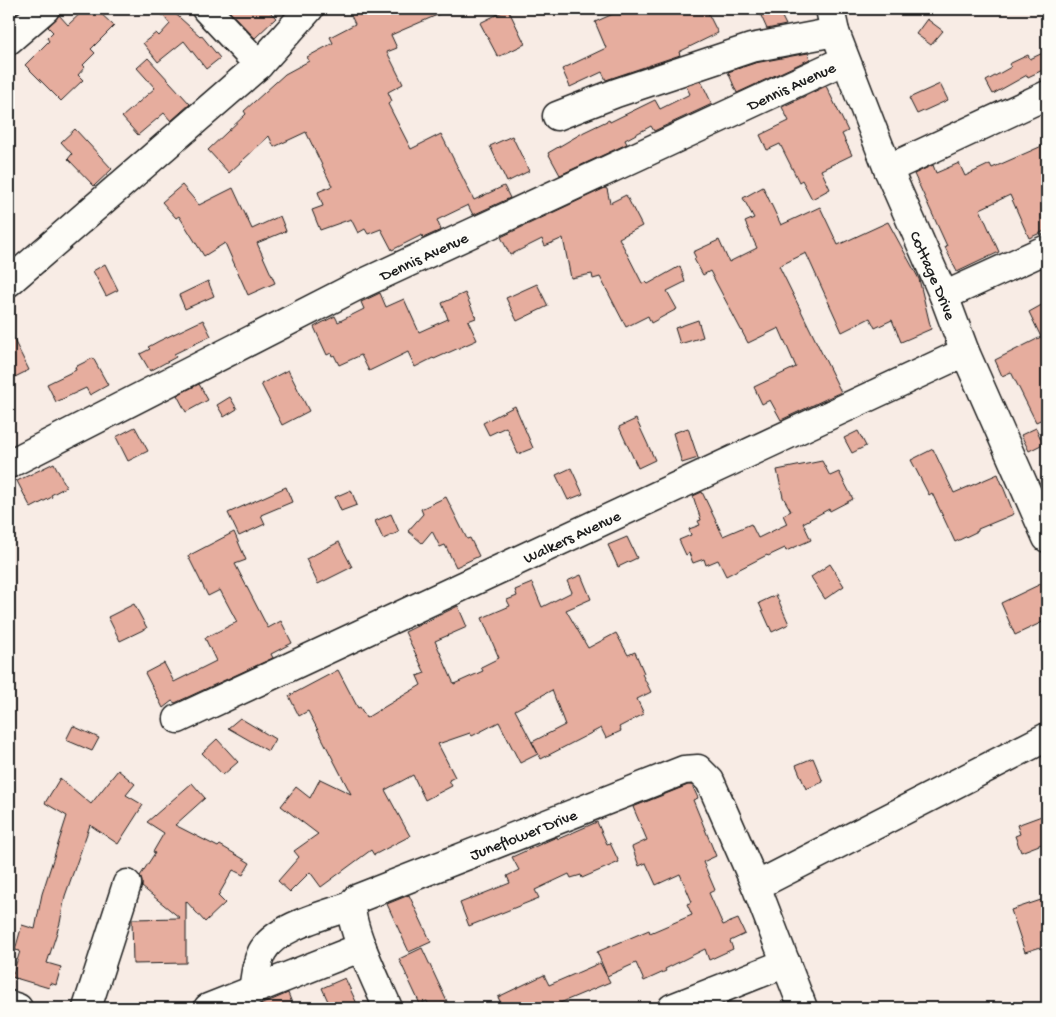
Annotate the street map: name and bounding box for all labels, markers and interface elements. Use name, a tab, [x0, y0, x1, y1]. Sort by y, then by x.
street label: Dennis Avenue	[744, 59, 840, 117]
street label: Cottage Drive	[904, 229, 958, 324]
street label: Dennis Avenue	[377, 230, 473, 288]
street label: Walkers Avenue	[521, 508, 625, 570]
street label: Juneflower Drive	[468, 807, 581, 866]

